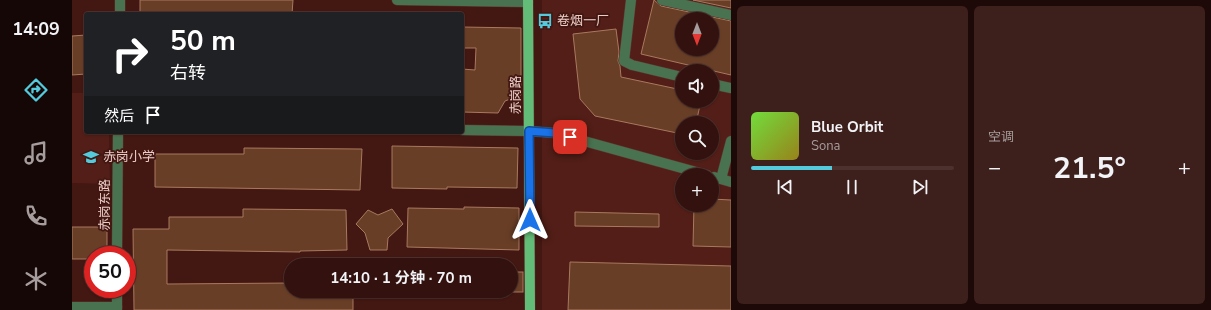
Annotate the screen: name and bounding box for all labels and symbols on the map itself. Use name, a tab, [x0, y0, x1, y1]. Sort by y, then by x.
bus stop icon: 卷烟一厂	[536, 12, 554, 30]
place label: 卷烟一厂	[557, 12, 609, 30]
north arrow	[675, 12, 719, 56]
street label: 赤岗路	[507, 75, 525, 115]
pin	[553, 120, 587, 154]
school or university icon: 赤岗小学	[82, 148, 100, 166]
place label: 赤岗小学	[103, 148, 155, 166]
street label: 赤岗东路	[96, 179, 114, 231]
position arrow	[509, 199, 551, 241]
speed limit sign: 50	[84, 246, 136, 298]

